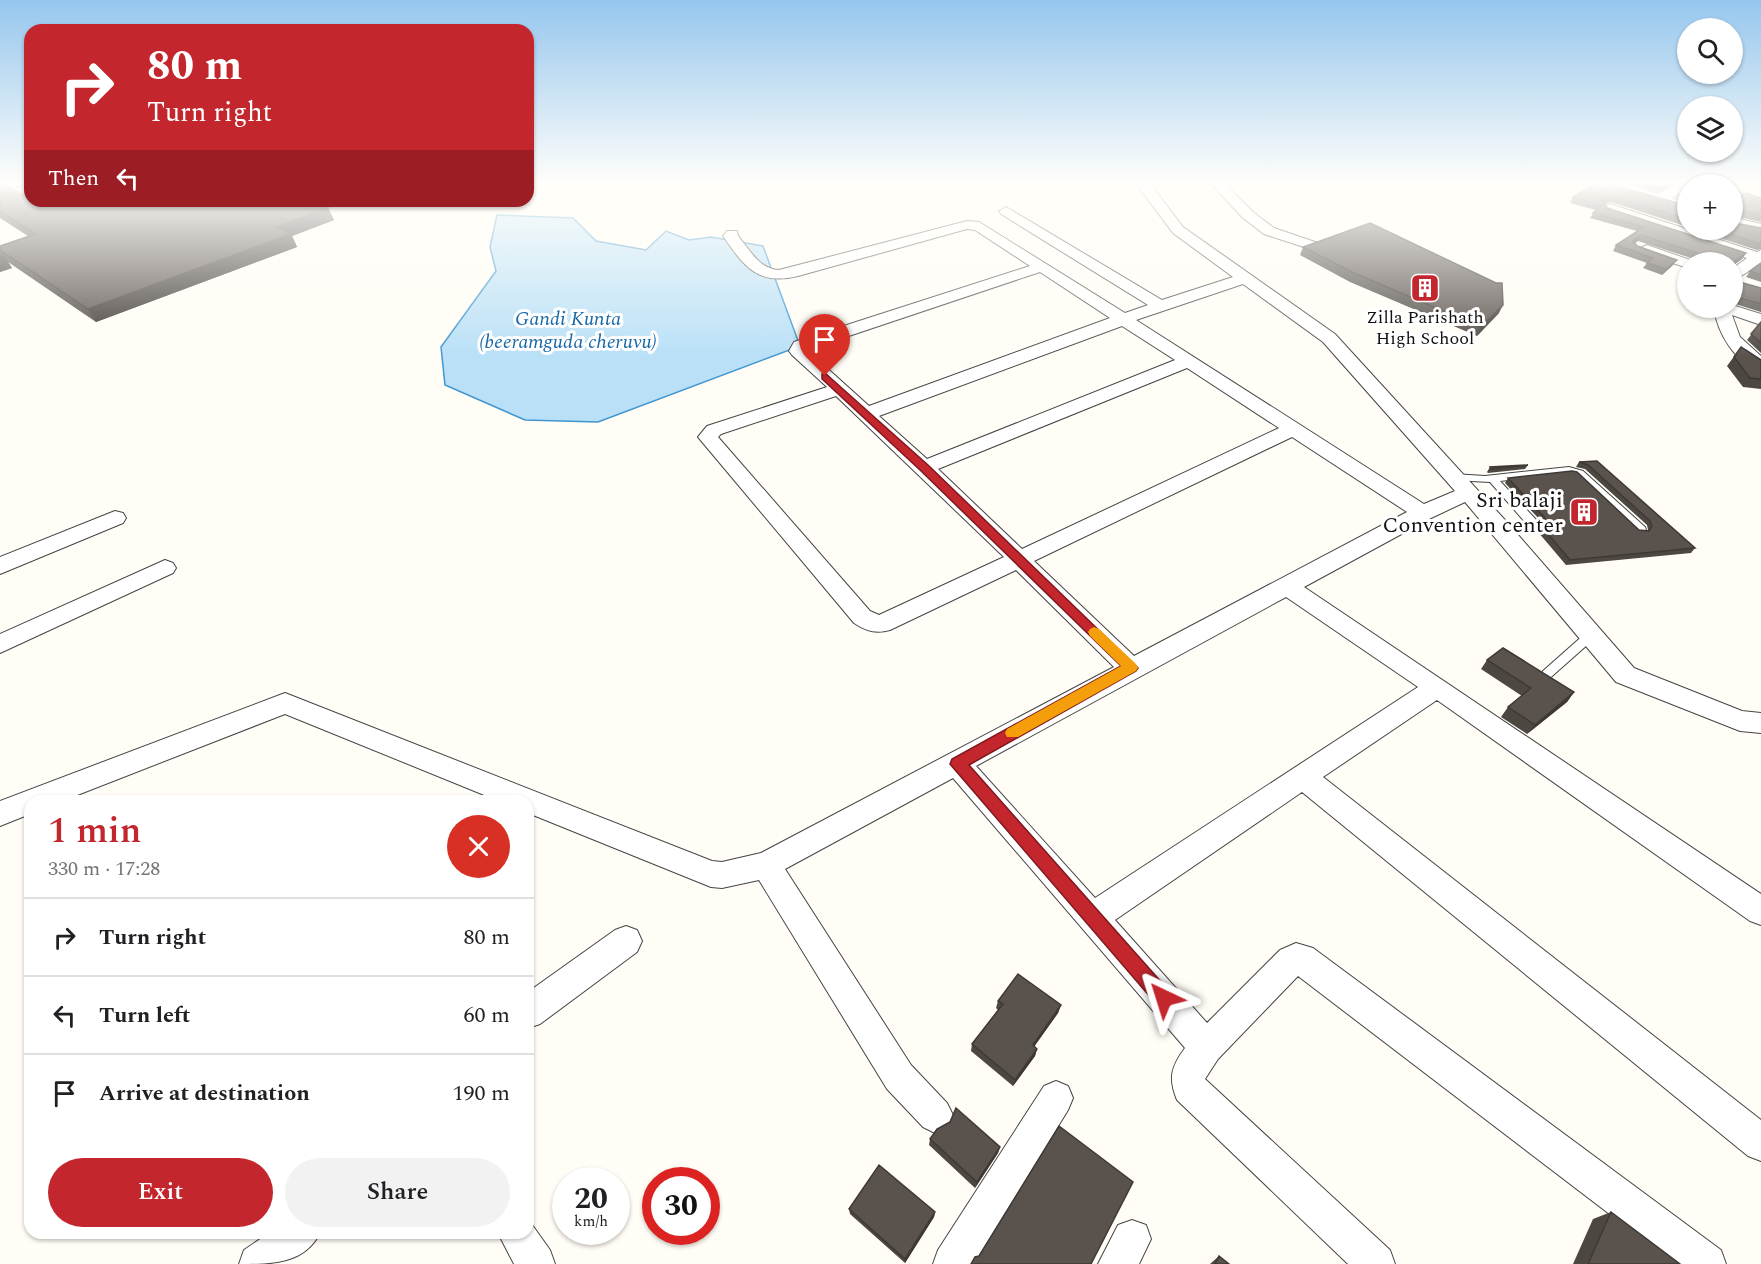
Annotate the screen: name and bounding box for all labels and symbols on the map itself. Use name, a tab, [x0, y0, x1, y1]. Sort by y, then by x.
building icon: Zilla Parishath High School	[1409, 272, 1441, 304]
water label: Gandi Kunta (beeramguda cheruvu)	[479, 304, 657, 357]
place label: Zilla Parishath High School	[1366, 304, 1484, 352]
pin	[799, 314, 850, 376]
place label: Sri balaji Convention center	[1383, 484, 1563, 542]
building icon: Sri balaji Convention center	[1568, 496, 1600, 528]
position arrow	[1132, 966, 1196, 1030]
speed limit sign: 30	[642, 1167, 720, 1245]

